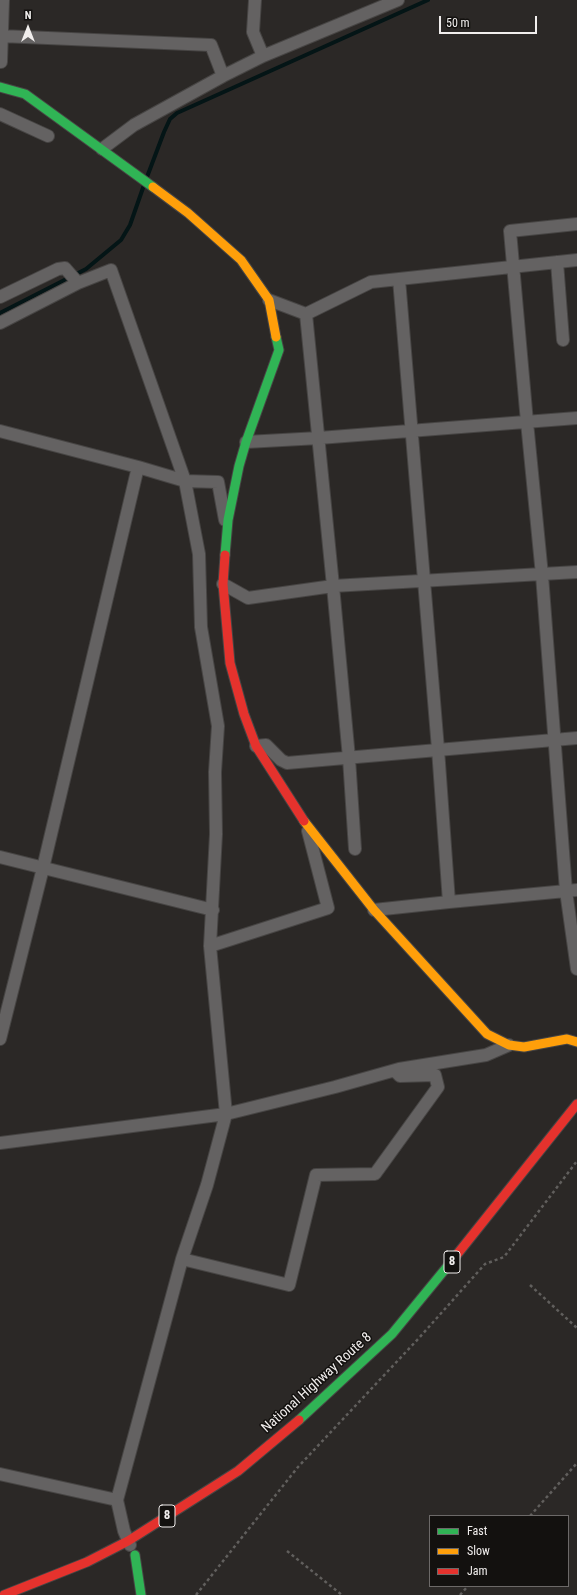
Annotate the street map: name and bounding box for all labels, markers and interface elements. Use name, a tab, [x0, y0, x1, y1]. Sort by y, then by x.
north arrow	[8, 8, 48, 48]
scale bar	[441, 8, 539, 34]
text: N	[25, 9, 31, 22]
text: 50 m	[446, 16, 470, 30]
road number: 8	[444, 1251, 460, 1273]
street label: National Highway Route 8	[259, 1329, 375, 1437]
road number: 8	[159, 1505, 175, 1527]
legend	[429, 1515, 569, 1587]
text: Fast	[467, 1524, 487, 1538]
text: Slow	[467, 1544, 490, 1558]
text: Jam	[467, 1564, 488, 1578]

